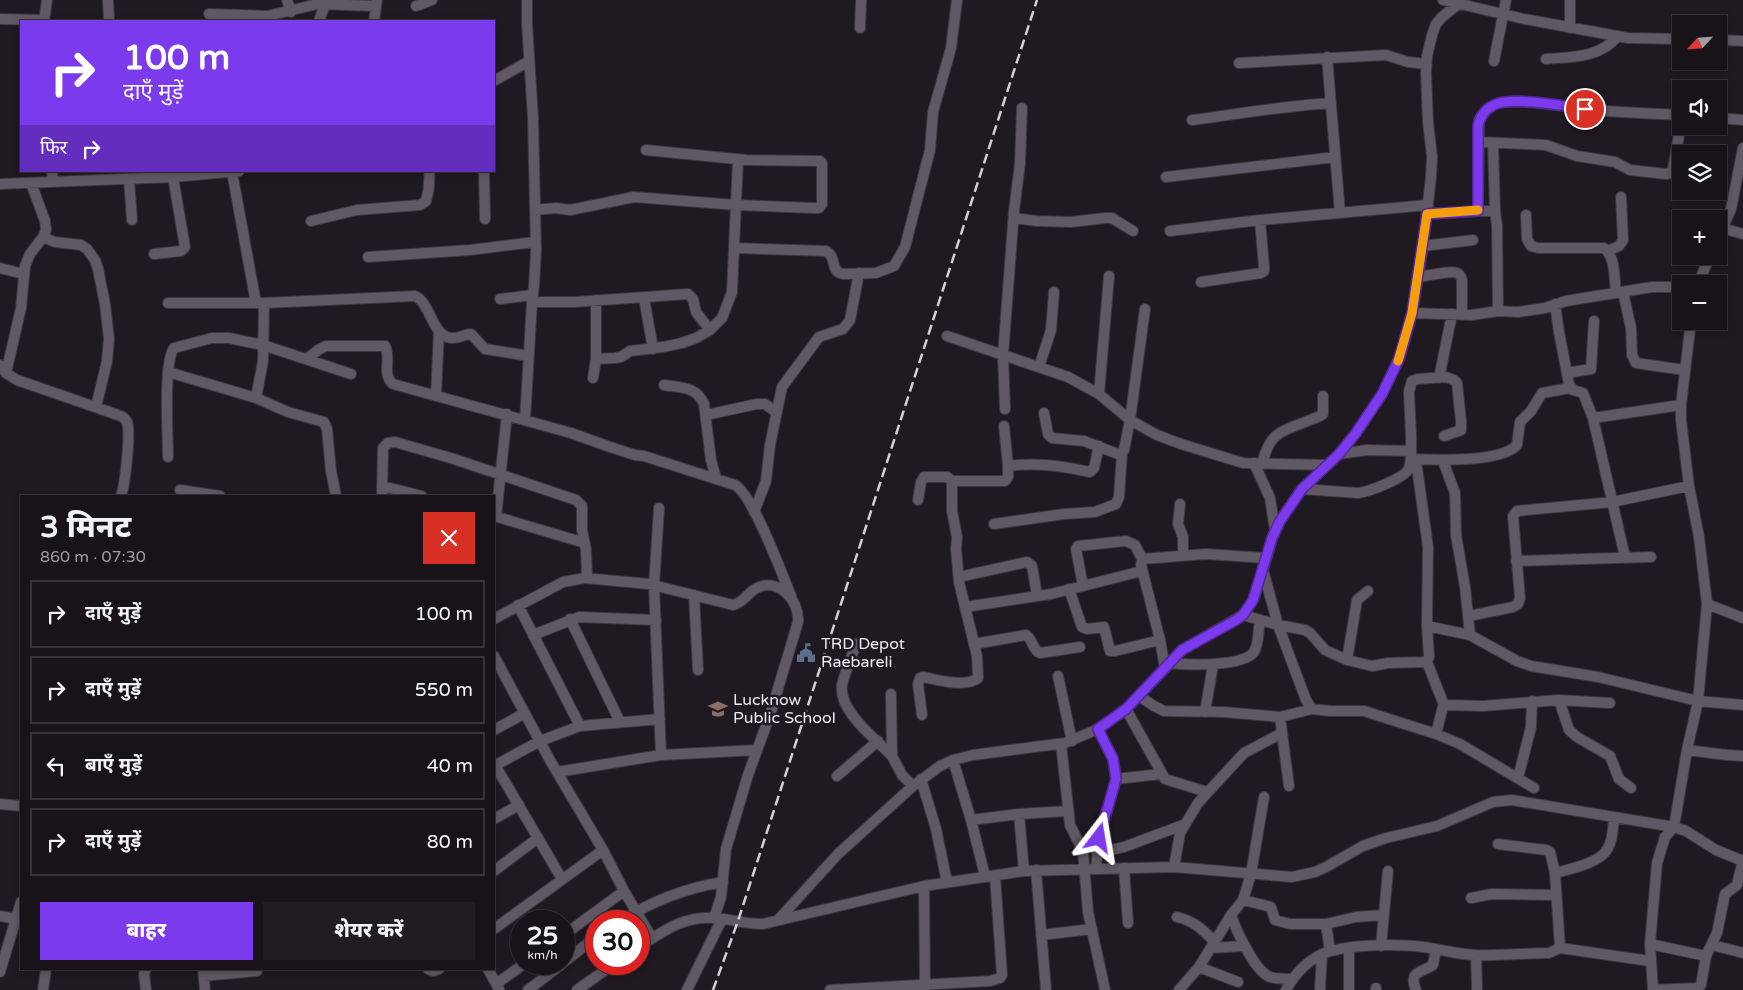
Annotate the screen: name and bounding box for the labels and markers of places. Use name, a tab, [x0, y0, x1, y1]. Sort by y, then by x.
pin	[1564, 88, 1606, 130]
place label: TRD Depot Raebareli	[821, 634, 905, 672]
public building icon: TRD Depot Raebareli	[795, 642, 817, 664]
place label: Lucknow Public School	[733, 690, 836, 728]
school or university icon: Lucknow Public School	[707, 698, 729, 720]

